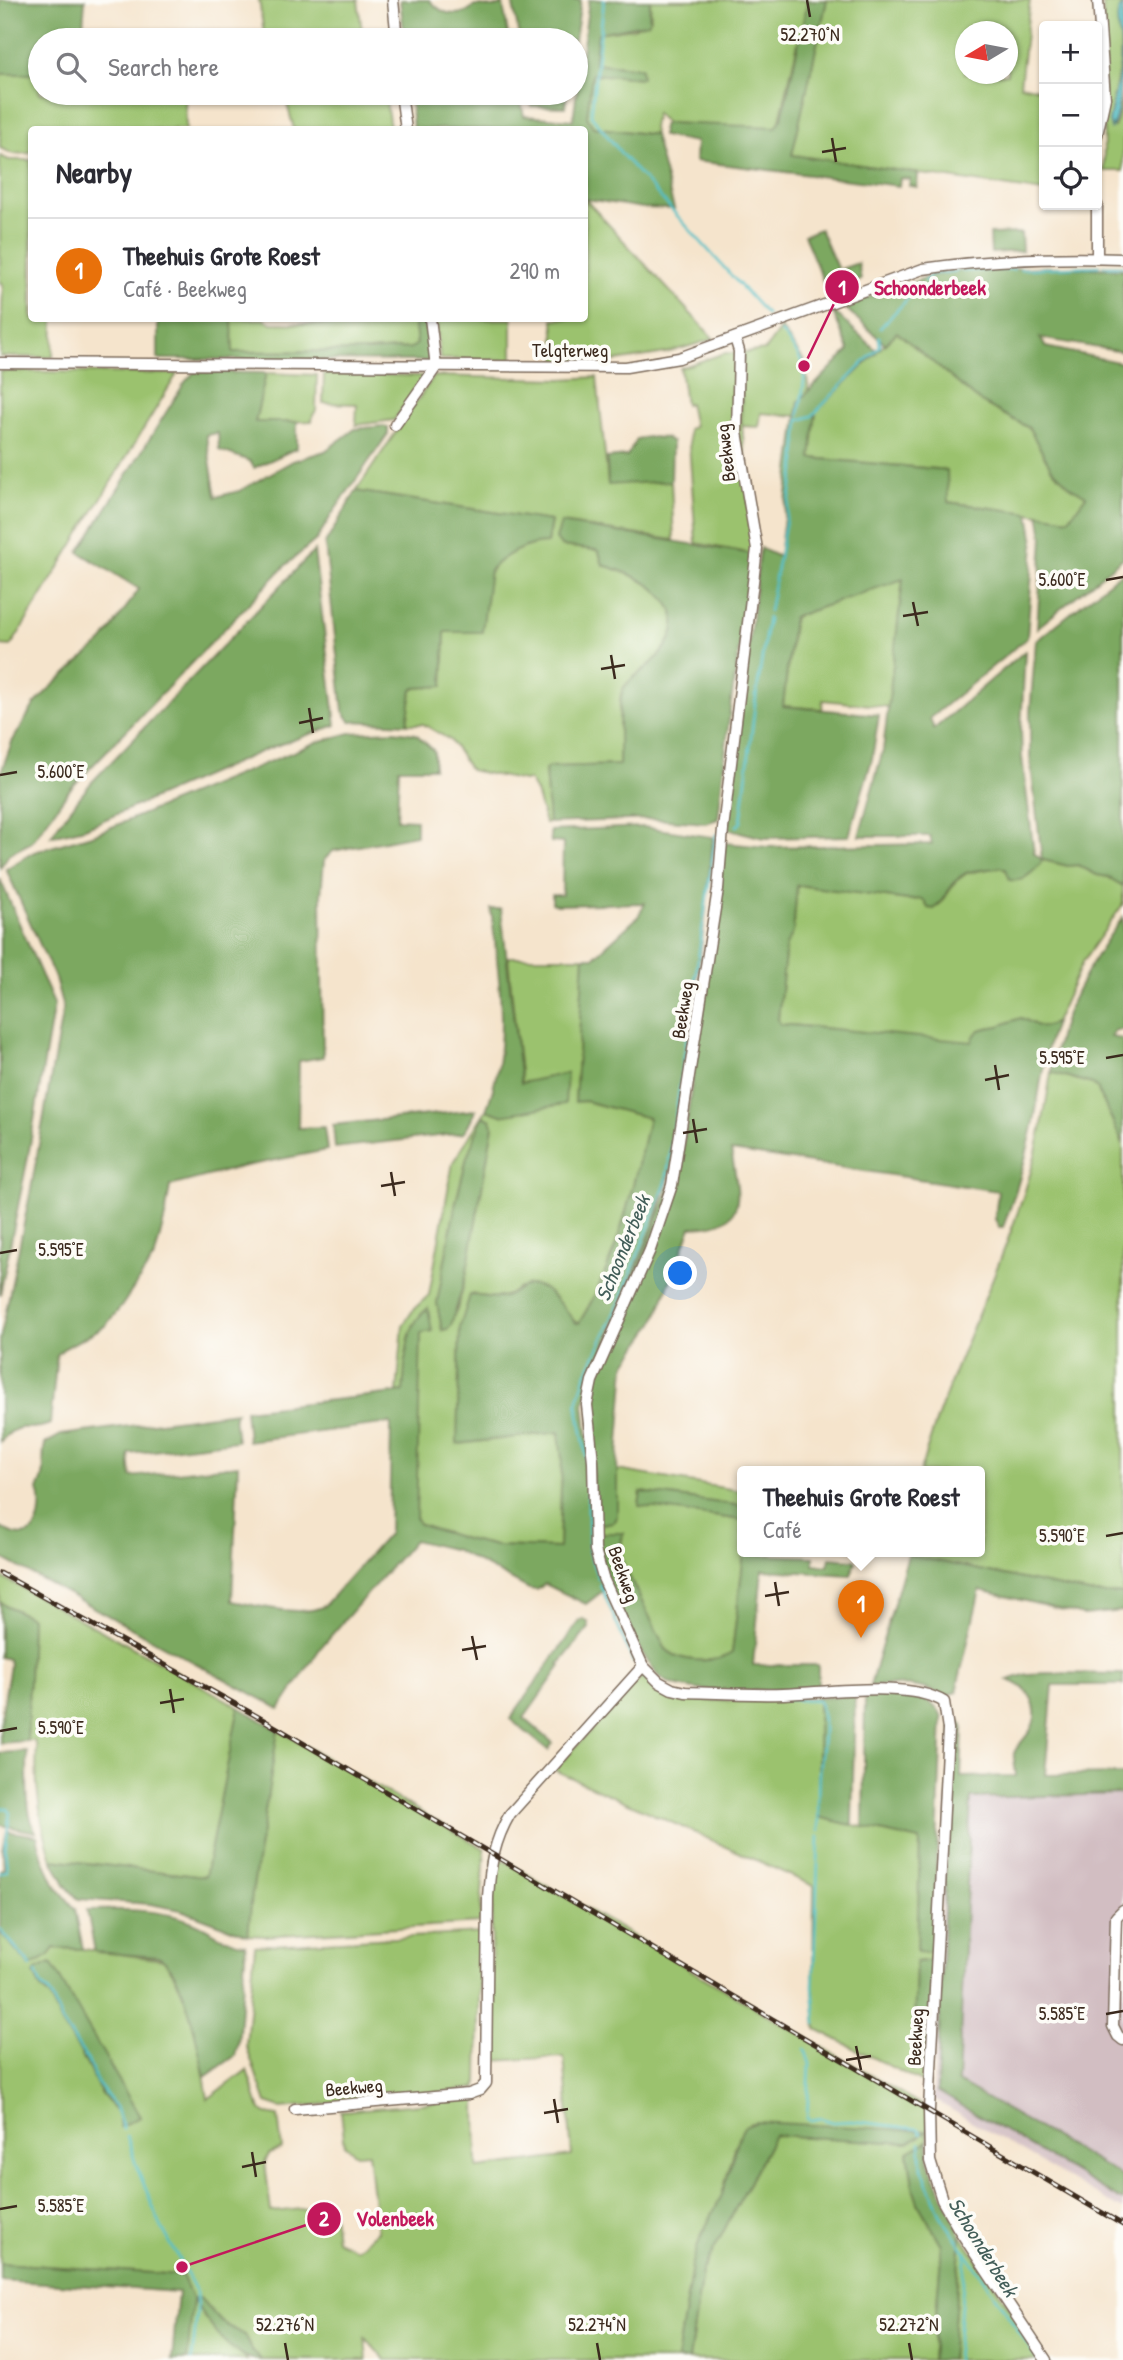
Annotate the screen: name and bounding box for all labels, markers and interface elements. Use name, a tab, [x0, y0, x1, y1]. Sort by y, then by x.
north arrow	[955, 21, 1018, 84]
map controls	[1039, 21, 1102, 210]
button: +	[1039, 21, 1102, 84]
text: 52.270°N	[780, 22, 840, 47]
search box	[28, 28, 588, 105]
icon: search	[52, 48, 90, 86]
text: Search here	[108, 49, 219, 84]
button: −	[1039, 84, 1102, 147]
button: locate	[1039, 147, 1102, 210]
text: Nearby	[56, 152, 132, 192]
text: Theehuis Grote Roest	[123, 238, 320, 273]
text: 1	[75, 255, 83, 286]
text: 290 m	[510, 255, 560, 286]
callout: Schoonderbeek	[825, 266, 1000, 308]
text: Café · Beekweg	[123, 273, 247, 304]
text: 1	[838, 273, 846, 302]
text: Schoonderbeek	[874, 273, 986, 302]
street label: Telgterweg	[532, 337, 608, 363]
street label: Beekweg	[709, 423, 741, 483]
text: 5.600°E	[1039, 567, 1085, 592]
text: 5.600°E	[38, 759, 84, 784]
street label: Beekweg	[665, 980, 699, 1040]
text: 5.595°E	[1039, 1045, 1085, 1070]
water label: Schoonderbeek	[588, 1188, 658, 1305]
text: 5.595°E	[38, 1237, 84, 1262]
your location	[663, 1256, 697, 1290]
popup	[737, 1466, 985, 1557]
text: Theehuis Grote Roest	[763, 1479, 959, 1514]
text: Café	[763, 1514, 802, 1545]
text: 5.590°E	[1039, 1523, 1085, 1548]
street label: Beekweg	[602, 1543, 646, 1605]
pin: 1	[838, 1580, 884, 1638]
text: 5.590°E	[38, 1715, 84, 1740]
text: 5.585°E	[1039, 2001, 1085, 2026]
street label: Beekweg	[901, 2008, 929, 2066]
street label: Beekweg	[324, 2072, 384, 2102]
water label: Schoonderbeek	[942, 2192, 1027, 2304]
text: 5.585°E	[38, 2193, 84, 2218]
callout: Volenbeek	[307, 2198, 448, 2240]
text: 2	[319, 2204, 329, 2233]
text: Volenbeek	[356, 2204, 434, 2233]
text: 52.276°N	[256, 2312, 314, 2337]
text: 52.274°N	[568, 2312, 626, 2337]
text: 52.272°N	[879, 2312, 939, 2337]

